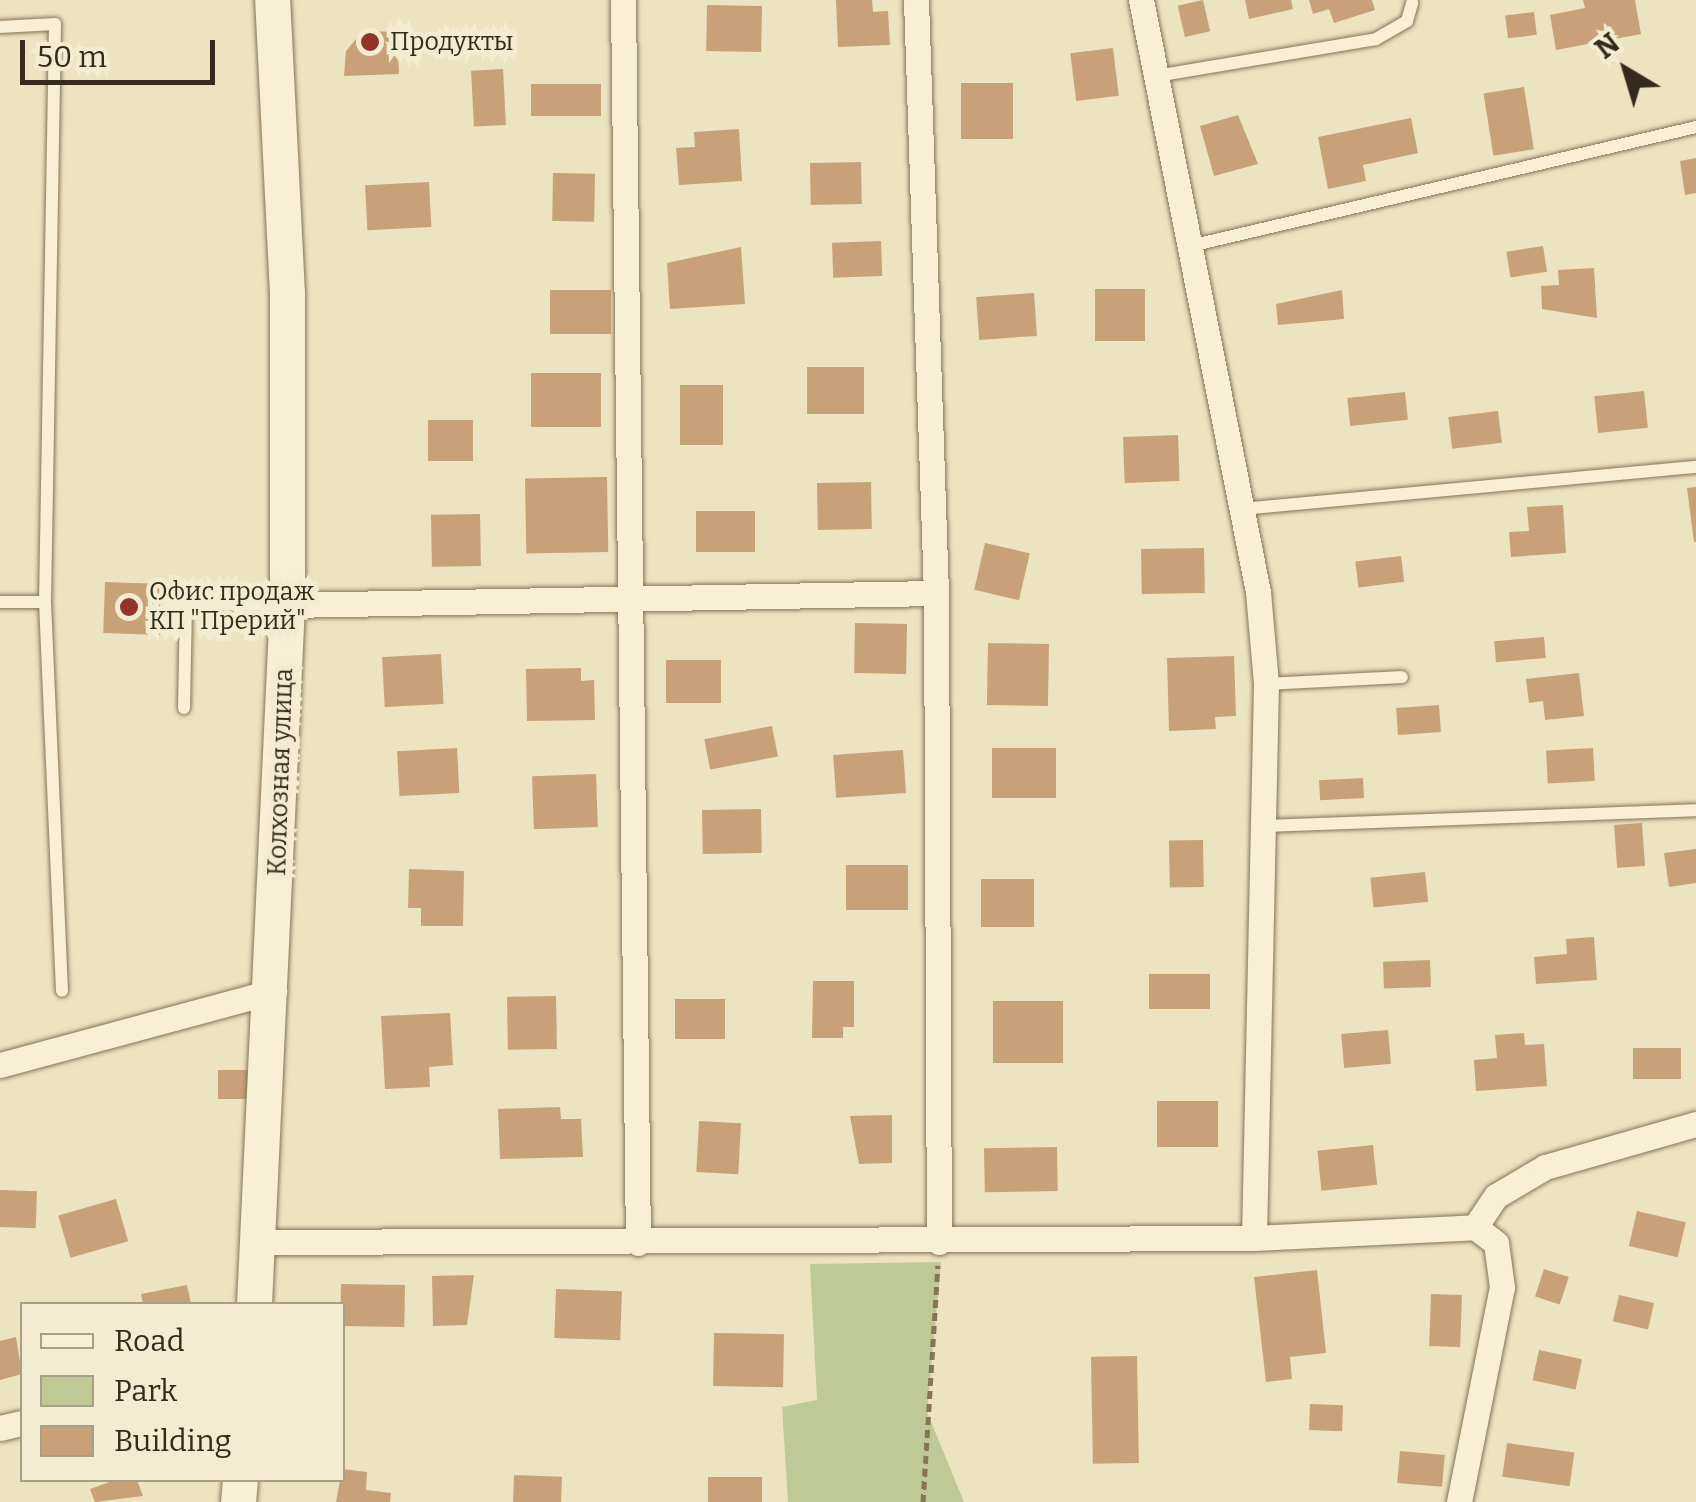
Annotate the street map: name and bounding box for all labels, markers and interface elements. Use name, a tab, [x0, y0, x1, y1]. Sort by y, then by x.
scale bar	[25, 20, 220, 82]
north arrow	[1576, 20, 1676, 120]
text: N	[1589, 26, 1626, 66]
place label: Продукты	[390, 27, 513, 57]
marker: Продукты	[359, 31, 381, 53]
text: 50 m	[37, 39, 107, 75]
place label: Офис продаж КП "Прерий"	[149, 578, 315, 637]
marker: Офис продаж КП "Прерий"	[118, 596, 140, 618]
street label: Колхозная улица	[262, 668, 300, 876]
legend	[20, 1302, 345, 1482]
text: Road	[114, 1323, 185, 1359]
text: Park	[114, 1373, 177, 1409]
text: Building	[114, 1423, 232, 1459]

